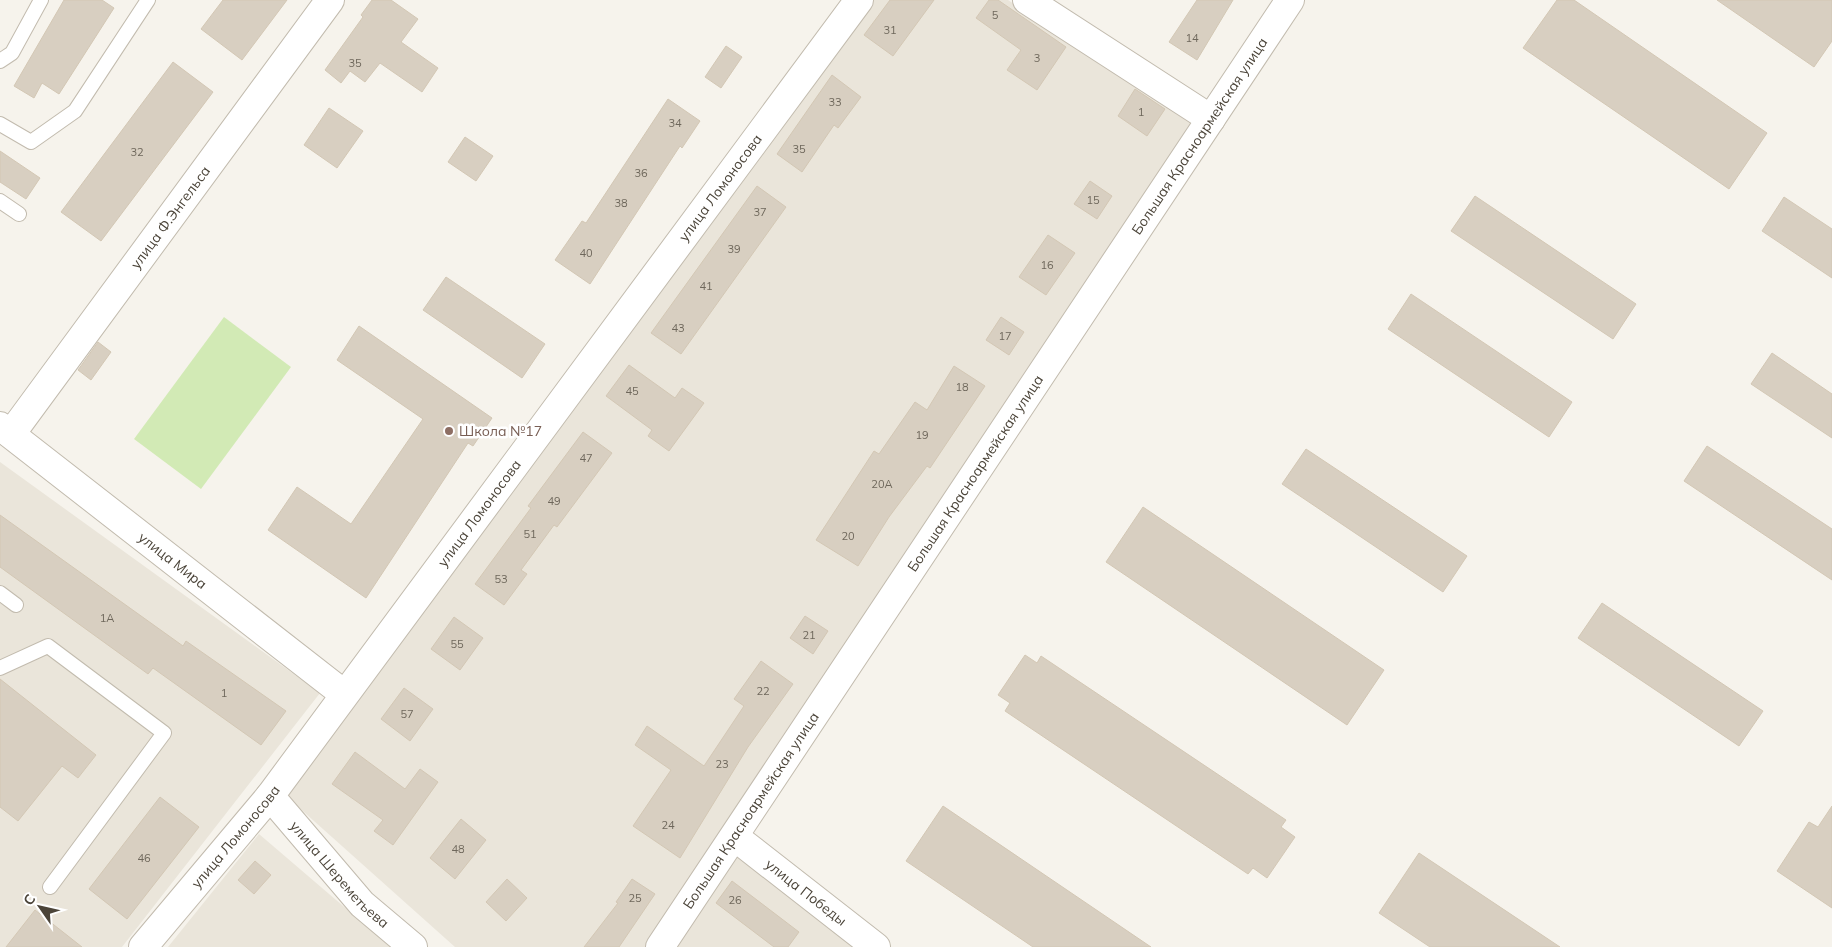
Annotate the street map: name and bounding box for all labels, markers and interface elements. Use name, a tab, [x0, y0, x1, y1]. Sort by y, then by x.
house number: 5	[992, 8, 999, 22]
house number: 31	[883, 23, 897, 37]
house number: 14	[1185, 31, 1199, 45]
street label: Большая Красноармейская улица	[1128, 34, 1271, 238]
house number: 3	[1034, 51, 1040, 65]
house number: 35	[348, 56, 362, 70]
house number: 33	[828, 95, 842, 109]
house number: 1	[1138, 105, 1144, 119]
house number: 34	[668, 116, 682, 130]
street label: улица Ломоносова	[675, 131, 766, 245]
house number: 35	[792, 142, 806, 156]
house number: 32	[130, 145, 144, 159]
street label: улица Ф.Энгельса	[127, 162, 214, 272]
house number: 36	[634, 166, 648, 180]
house number: 15	[1086, 193, 1100, 207]
house number: 38	[614, 196, 628, 210]
house number: 37	[753, 205, 767, 219]
house number: 39	[727, 242, 741, 256]
house number: 40	[579, 246, 593, 260]
house number: 16	[1040, 258, 1054, 272]
house number: 41	[699, 279, 713, 293]
house number: 43	[671, 321, 685, 335]
house number: 17	[998, 329, 1012, 343]
street label: Большая Красноармейская улица	[903, 371, 1047, 575]
house number: 18	[955, 380, 969, 394]
house number: 45	[625, 384, 639, 398]
place label: Школа №17	[459, 422, 542, 440]
marker: Школа №17	[443, 425, 455, 437]
house number: 19	[915, 428, 929, 442]
house number: 47	[579, 451, 593, 465]
street label: улица Ломоносова	[434, 456, 525, 570]
house number: 20А	[871, 477, 893, 491]
house number: 49	[547, 494, 561, 508]
house number: 51	[523, 527, 537, 541]
street label: улица Мира	[135, 528, 211, 593]
house number: 20	[841, 529, 855, 543]
house number: 53	[494, 572, 508, 586]
house number: 1А	[100, 611, 114, 625]
house number: 21	[802, 628, 816, 642]
house number: 55	[450, 637, 464, 651]
house number: 22	[756, 684, 770, 698]
house number: 1	[221, 686, 227, 700]
house number: 57	[400, 707, 414, 721]
street label: Большая Красноармейская улица	[679, 709, 823, 912]
house number: 23	[715, 757, 729, 771]
street label: улица Ломоносова	[187, 782, 284, 892]
street label: улица Шереметьева	[286, 817, 393, 932]
house number: 24	[661, 818, 675, 832]
house number: 48	[451, 842, 465, 856]
house number: 46	[137, 851, 151, 865]
street label: улица Победы	[762, 855, 850, 930]
north arrow	[15, 882, 65, 932]
text: С	[19, 891, 39, 909]
house number: 25	[628, 891, 642, 905]
house number: 26	[728, 893, 742, 907]

